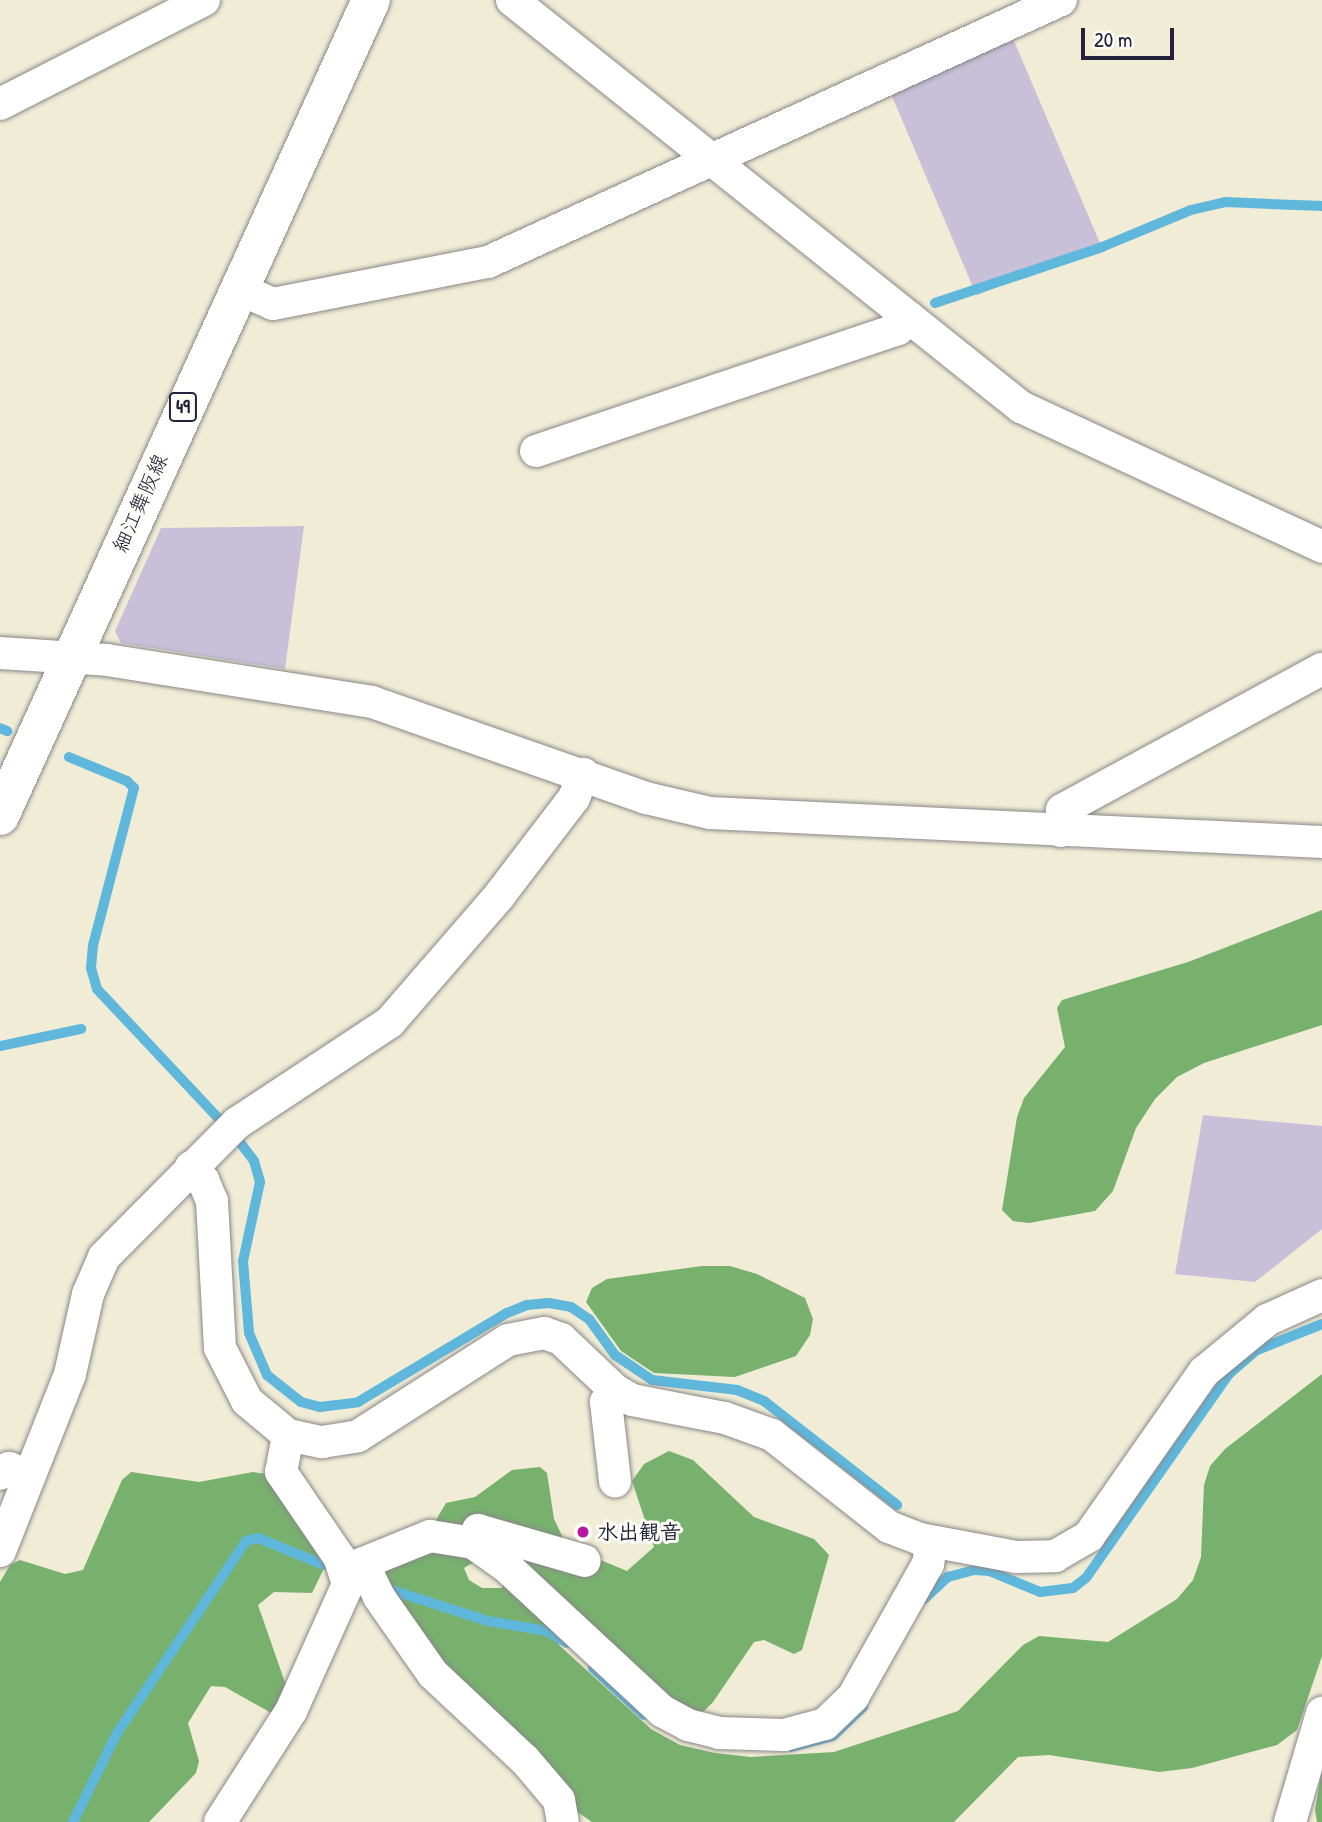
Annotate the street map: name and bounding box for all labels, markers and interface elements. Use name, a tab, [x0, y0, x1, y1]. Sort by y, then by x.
scale bar	[1084, 14, 1177, 58]
text: 20 m	[1094, 25, 1132, 54]
road number: 49	[167, 392, 199, 422]
street label: 細江舞阪線	[107, 450, 173, 556]
place label: 水出観音	[597, 1519, 681, 1545]
marker: 水出観音	[575, 1524, 591, 1540]

